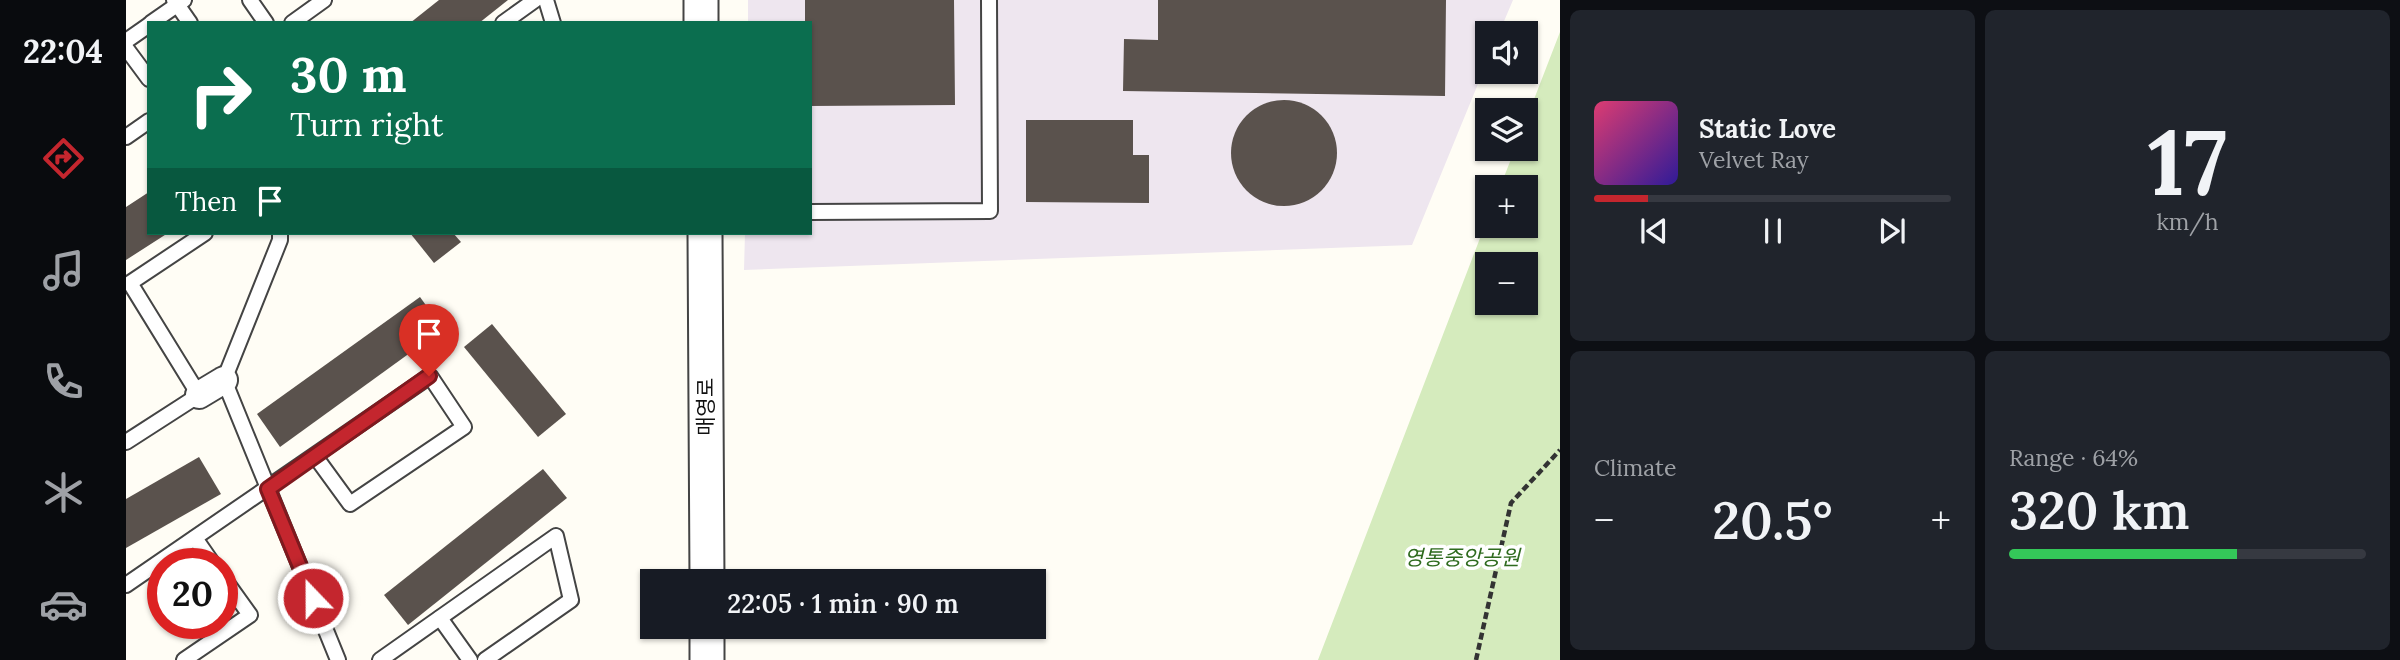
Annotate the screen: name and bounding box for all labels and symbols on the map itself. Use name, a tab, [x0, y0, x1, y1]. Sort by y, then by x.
pin	[399, 304, 459, 376]
street label: 매영로	[692, 378, 719, 436]
park label: 영통중앙공원	[1404, 544, 1522, 571]
speed limit sign: 20	[147, 548, 238, 639]
position arrow	[276, 561, 350, 635]

